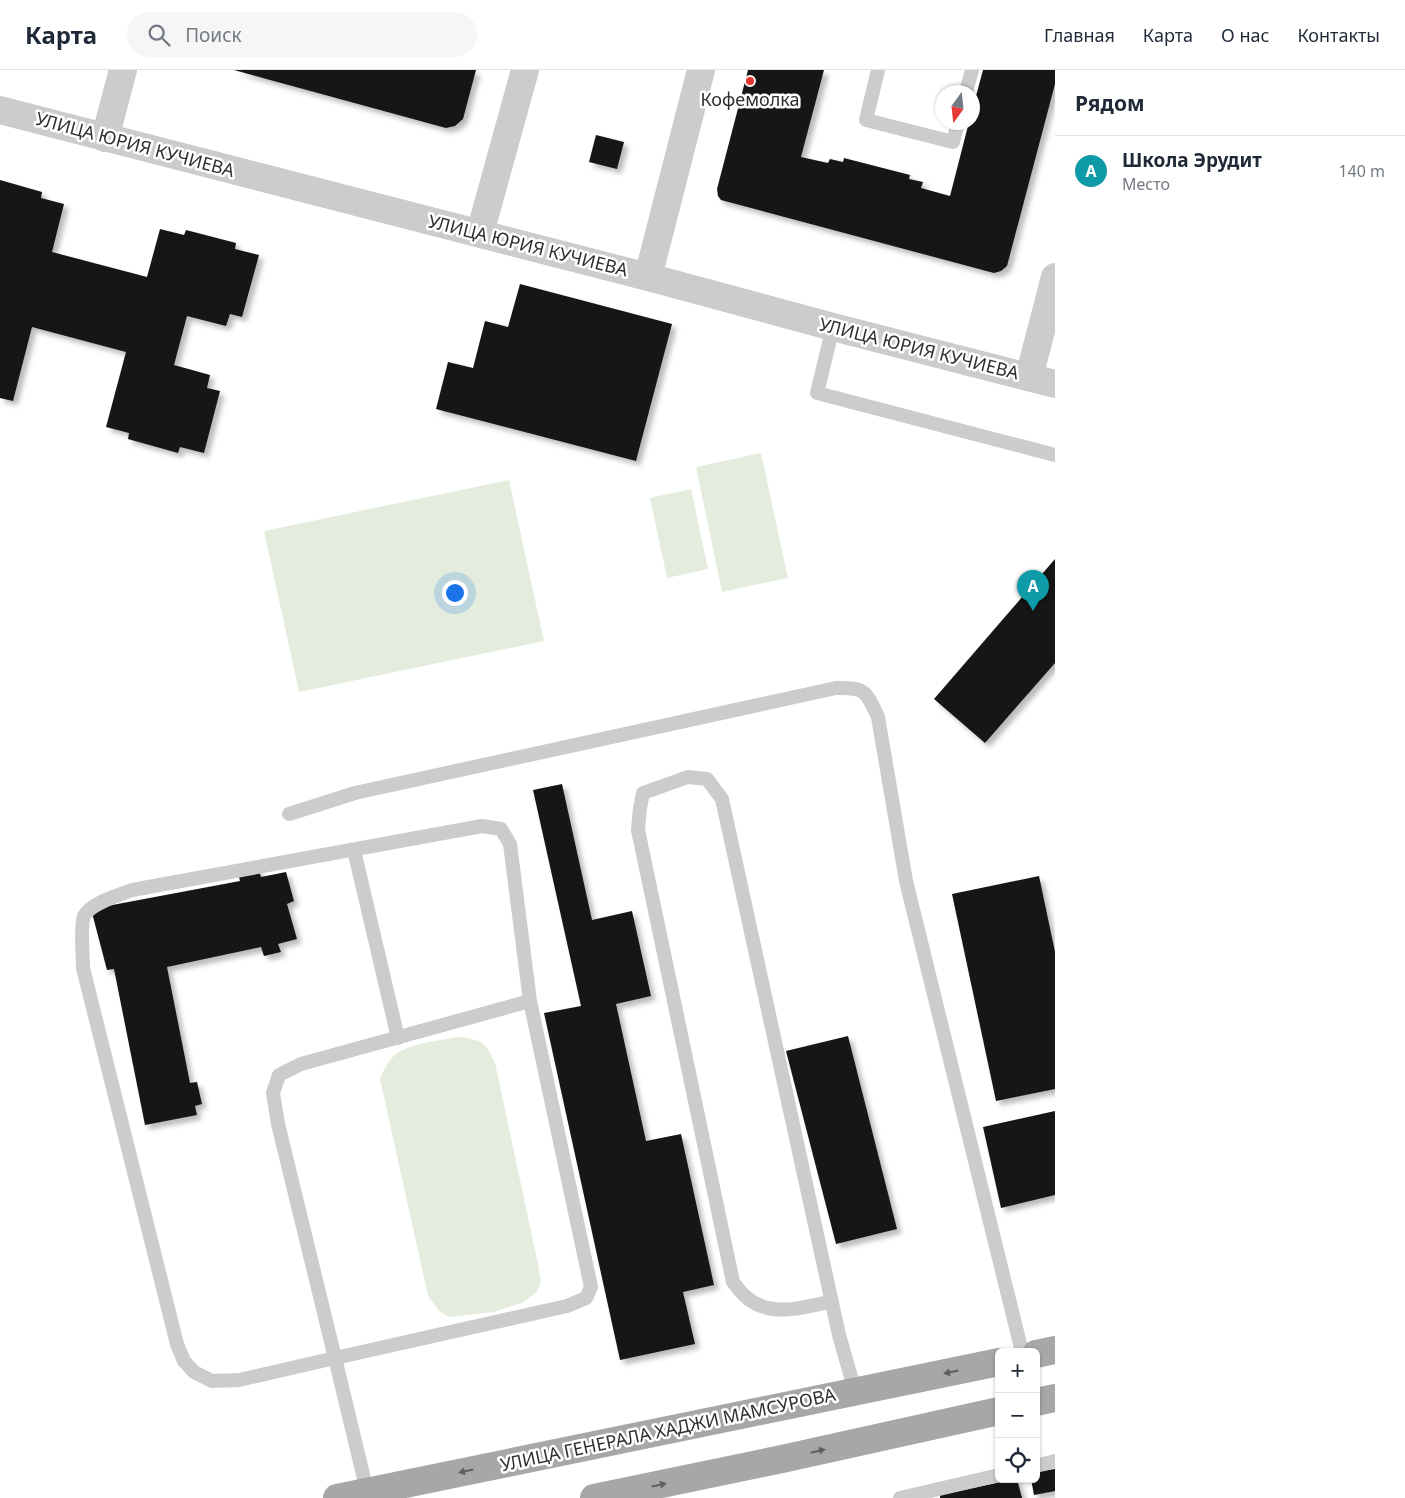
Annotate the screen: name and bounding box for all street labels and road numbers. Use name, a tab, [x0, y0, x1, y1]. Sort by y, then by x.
street label: УЛИЦА ЮРИЯ КУЧИЕВА	[33, 106, 238, 182]
street label: УЛИЦА ЮРИЯ КУЧИЕВА	[426, 209, 631, 282]
street label: УЛИЦА ЮРИЯ КУЧИЕВА	[817, 312, 1022, 385]
street label: УЛИЦА ГЕНЕРАЛА ХАДЖИ МАМСУРОВА	[498, 1382, 838, 1476]

